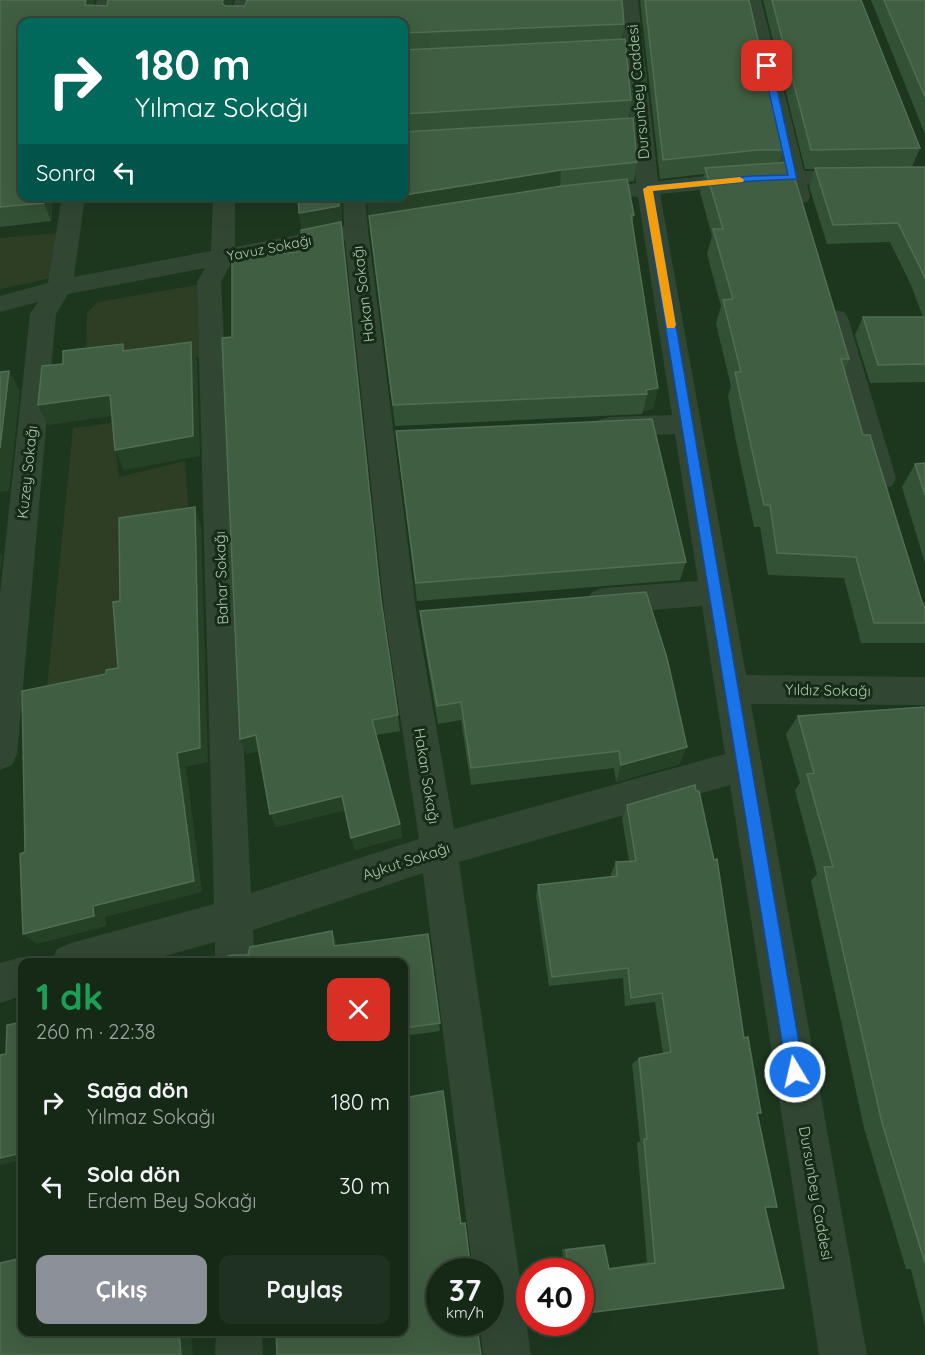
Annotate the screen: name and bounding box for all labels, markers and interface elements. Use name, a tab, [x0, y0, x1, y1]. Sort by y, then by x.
street label: Dursunbey Caddesi	[623, 24, 653, 160]
text: 180 m	[135, 38, 251, 91]
pin	[741, 40, 792, 91]
icon: right	[36, 42, 114, 120]
icon: arrive	[750, 49, 783, 82]
text: Yılmaz Sokağı	[135, 90, 308, 124]
icon: left	[108, 156, 141, 189]
text: Sonra	[36, 159, 96, 187]
street label: Yavuz Sokağı	[225, 231, 313, 265]
street label: Hakan Sokağı	[348, 245, 378, 343]
street label: Kuzey Sokağı	[13, 424, 41, 520]
street label: Bahar Sokağı	[210, 531, 232, 625]
street label: Yıldız Sokağı	[785, 680, 871, 700]
street label: Hakan Sokağı	[410, 727, 444, 825]
street label: Aykut Sokağı	[360, 838, 452, 884]
text: 1 dk	[36, 974, 103, 1019]
button: close	[327, 978, 390, 1041]
text: 260 m · 22:38	[36, 1019, 155, 1044]
position arrow	[763, 1040, 827, 1104]
text: Sağa dön	[87, 1076, 189, 1104]
icon: right	[36, 1086, 69, 1119]
text: 180 m	[331, 1088, 390, 1116]
text: Yılmaz Sokağı	[87, 1104, 215, 1129]
street label: Dursunbey Caddesi	[795, 1125, 837, 1261]
text: Sola dön	[87, 1160, 180, 1188]
icon: left	[36, 1170, 69, 1203]
text: 30 m	[339, 1172, 390, 1200]
text: Erdem Bey Sokağı	[87, 1188, 257, 1213]
button: Çıkış	[36, 1255, 207, 1324]
button: Paylaş	[219, 1255, 390, 1324]
speed limit sign: 40	[516, 1258, 594, 1336]
text: 37	[449, 1271, 481, 1309]
text: km/h	[446, 1303, 484, 1322]

